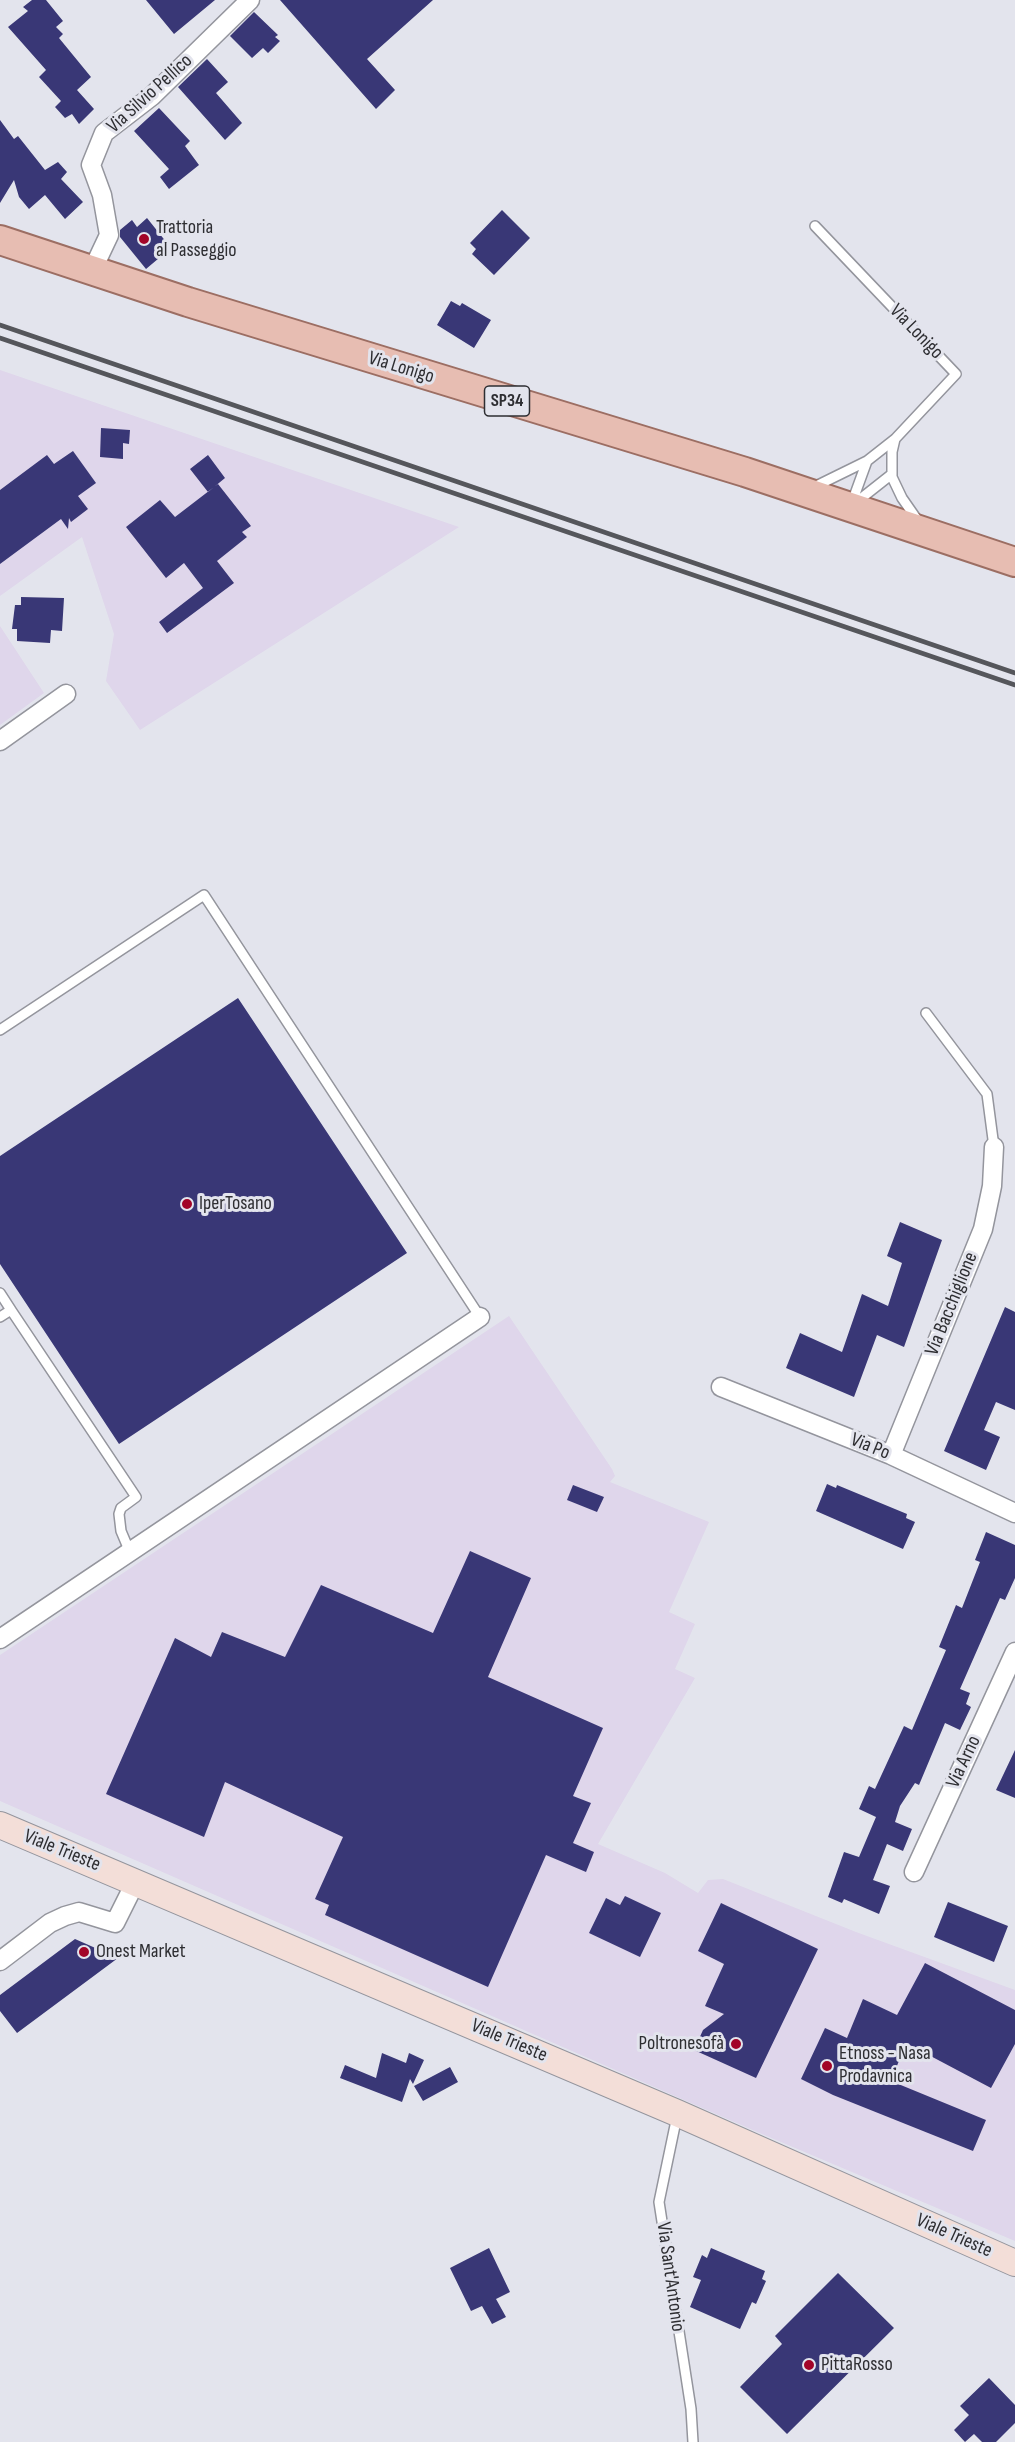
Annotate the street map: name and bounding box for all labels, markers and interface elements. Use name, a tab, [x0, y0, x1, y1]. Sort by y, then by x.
street label: Via Silvio Pellico	[102, 49, 198, 139]
place label: Trattoria al Passeggio	[156, 216, 237, 263]
marker: Trattoria al Passeggio	[137, 232, 151, 246]
street label: Via Lonigo	[884, 299, 948, 365]
street label: Via Lonigo	[365, 347, 437, 389]
road number: SP34	[484, 386, 530, 416]
place label: IperTosano	[199, 1192, 272, 1216]
marker: IperTosano	[180, 1197, 194, 1211]
street label: Via Bacchiglione	[920, 1249, 984, 1359]
street label: Via Po	[847, 1428, 893, 1466]
street label: Via Arno	[941, 1732, 987, 1792]
street label: Viale Trieste	[20, 1825, 104, 1877]
place label: Onest Market	[96, 1940, 186, 1964]
marker: Onest Market	[77, 1945, 91, 1959]
street label: Viale Trieste	[467, 2014, 551, 2068]
place label: Poltronesofà	[638, 2032, 724, 2056]
marker: Poltronesofà	[729, 2037, 743, 2051]
place label: Etnoss - Nasa Prodavnica	[839, 2042, 931, 2089]
marker: Etnoss - Nasa Prodavnica	[820, 2059, 834, 2073]
street label: Viale Trieste	[912, 2209, 996, 2263]
street label: Via Sant'Antonio	[650, 2221, 690, 2333]
place label: PittaRosso	[821, 2353, 893, 2377]
marker: PittaRosso	[802, 2358, 816, 2372]

